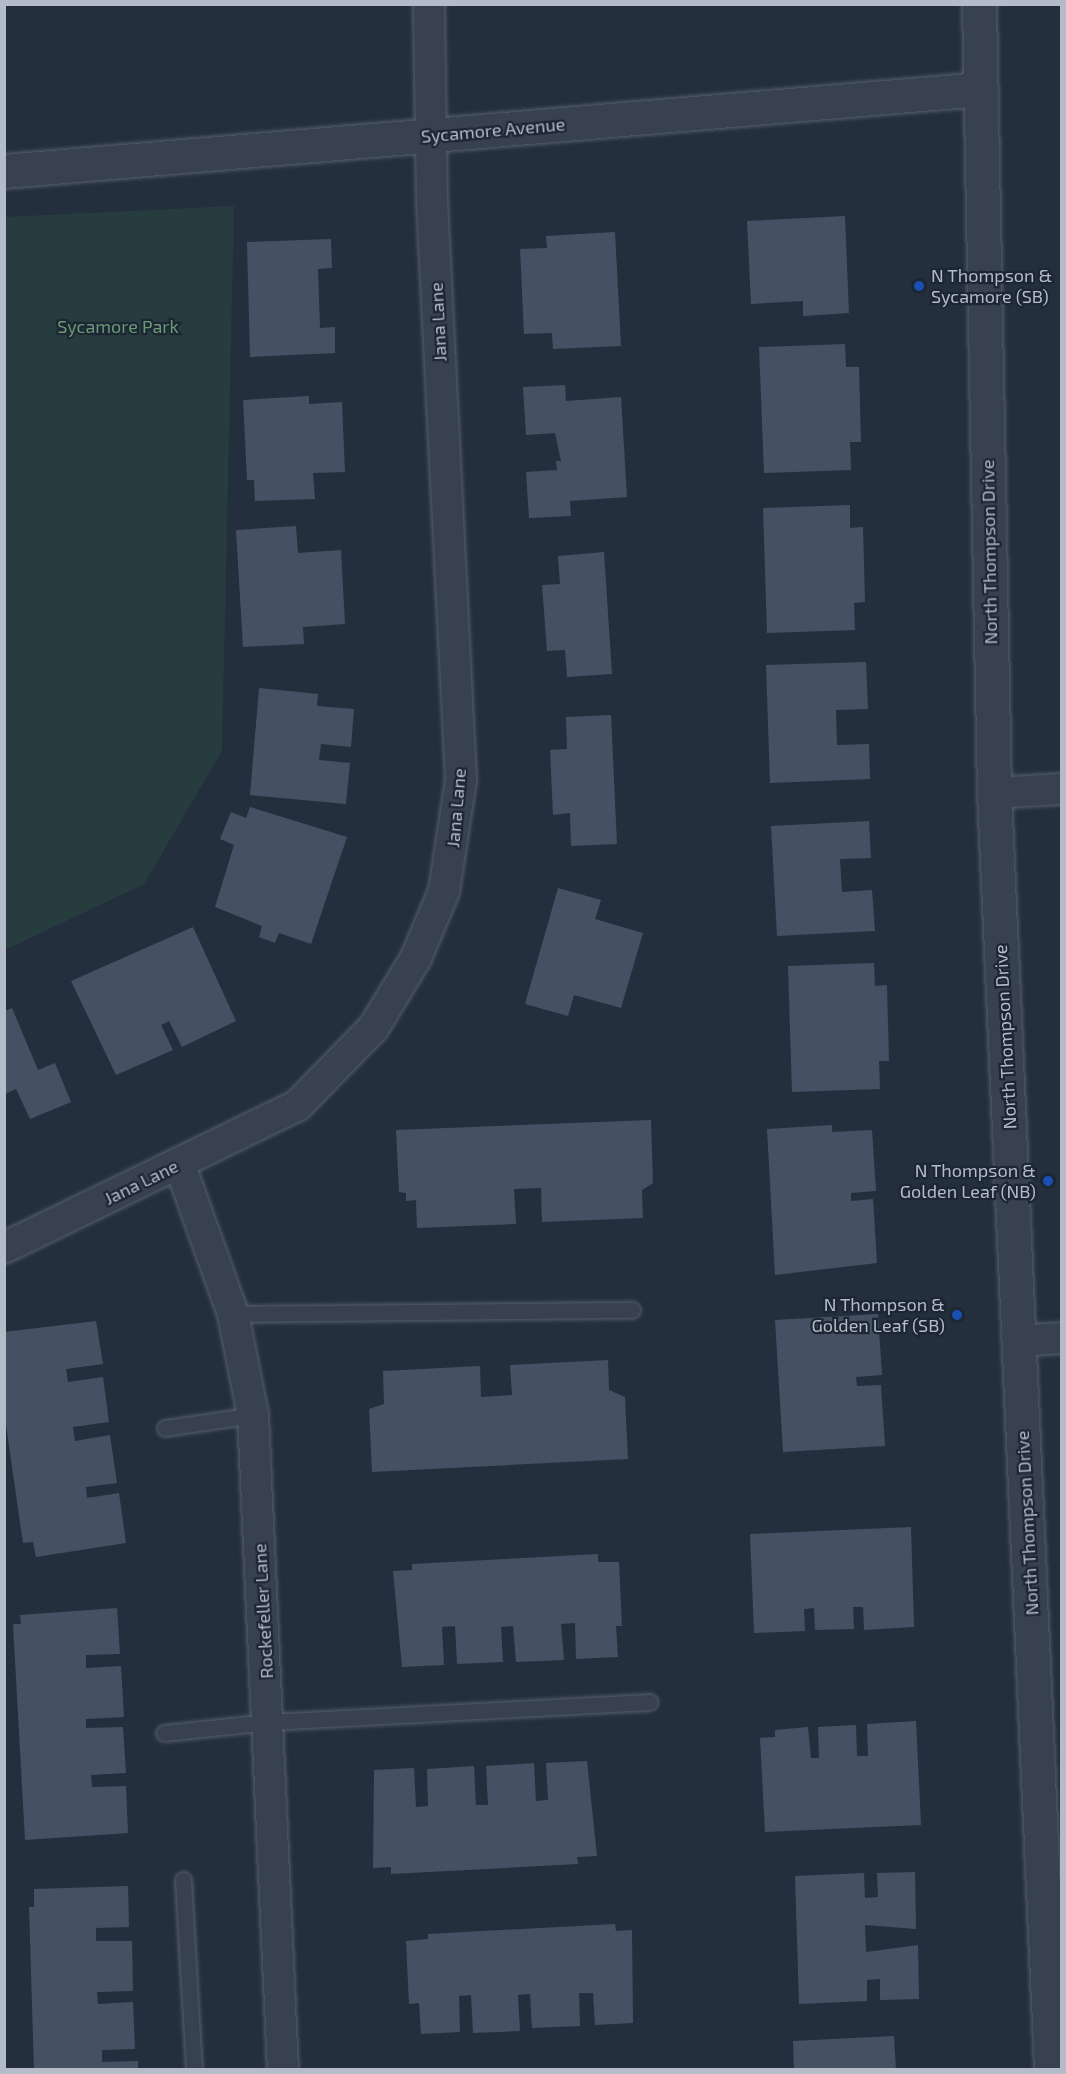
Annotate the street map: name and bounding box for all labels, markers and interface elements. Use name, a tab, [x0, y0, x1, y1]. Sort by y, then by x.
street label: Sycamore Avenue	[420, 113, 566, 147]
place label: N Thompson & Sycamore (SB)	[931, 265, 1053, 308]
marker: N Thompson & Sycamore (SB)	[912, 279, 926, 293]
street label: Jana Lane	[425, 282, 451, 362]
park label: Sycamore Park	[57, 315, 179, 337]
street label: North Thompson Drive	[977, 459, 1001, 645]
street label: Jana Lane	[442, 767, 470, 849]
street label: North Thompson Drive	[989, 944, 1021, 1130]
street label: Jana Lane	[100, 1155, 182, 1209]
place label: N Thompson & Golden Leaf (NB)	[899, 1160, 1036, 1202]
marker: N Thompson & Golden Leaf (NB)	[1041, 1174, 1055, 1188]
place label: N Thompson & Golden Leaf (SB)	[811, 1294, 945, 1336]
marker: N Thompson & Golden Leaf (SB)	[950, 1308, 964, 1322]
street label: North Thompson Drive	[1011, 1430, 1043, 1616]
street label: Rockefeller Lane	[249, 1543, 277, 1679]

